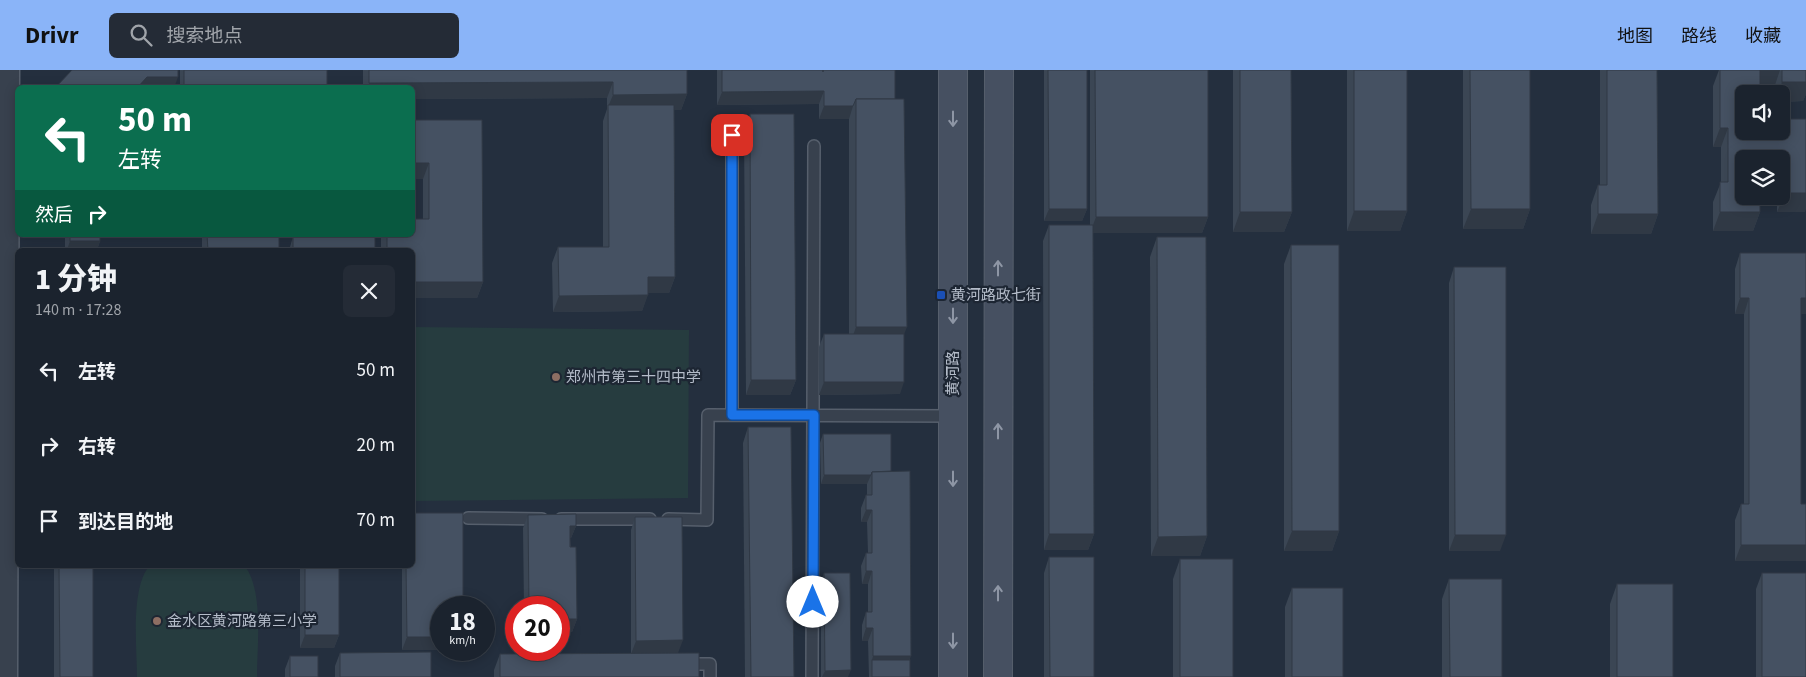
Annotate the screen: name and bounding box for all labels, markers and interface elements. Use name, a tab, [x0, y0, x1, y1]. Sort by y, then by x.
search box	[109, 13, 459, 58]
text: Drivr	[25, 18, 79, 53]
icon: search	[127, 21, 155, 49]
text: 搜索地点	[167, 23, 243, 50]
text: 地图	[1617, 24, 1653, 49]
text: 路线	[1681, 24, 1717, 49]
text: 收藏	[1745, 24, 1781, 49]
map controls	[1735, 85, 1790, 205]
button: sound	[1735, 85, 1790, 140]
text: 50 m	[118, 95, 192, 145]
icon: left	[35, 105, 100, 170]
one-way arrow	[948, 110, 958, 126]
pin	[711, 114, 753, 156]
icon: arrive	[718, 121, 746, 149]
text: 左转	[118, 144, 162, 176]
button: layers	[1735, 150, 1790, 205]
icon: right	[83, 200, 111, 228]
text: 然后	[35, 202, 73, 229]
text: 1 分钟	[35, 258, 117, 301]
one-way arrow	[993, 261, 1003, 277]
button: close	[343, 265, 395, 317]
place label: 黄河路政七街	[951, 285, 1041, 306]
marker: 黄河路政七街	[935, 289, 947, 301]
text: 140 m · 17:28	[35, 299, 122, 321]
one-way arrow	[948, 308, 958, 324]
street label: 黄河路	[943, 350, 964, 396]
icon: left	[35, 357, 63, 385]
text: 50 m	[357, 357, 395, 384]
text: 左转	[78, 359, 116, 386]
place label: 郑州市第三十四中学	[566, 367, 701, 388]
marker: 郑州市第三十四中学	[550, 371, 562, 383]
one-way arrow	[993, 423, 1003, 440]
icon: right	[35, 432, 63, 460]
text: 20 m	[357, 432, 395, 459]
text: 右转	[78, 434, 116, 461]
one-way arrow	[948, 470, 958, 486]
icon: arrive	[35, 507, 63, 535]
text: 70 m	[357, 507, 395, 534]
text: 到达目的地	[78, 509, 173, 536]
position arrow	[786, 575, 838, 627]
one-way arrow	[993, 586, 1003, 602]
speed limit sign: 20	[505, 596, 570, 661]
text: 18	[449, 604, 476, 640]
place label: 金水区黄河路第三小学	[167, 611, 317, 632]
marker: 金水区黄河路第三小学	[151, 615, 163, 627]
text: km/h	[449, 632, 476, 649]
one-way arrow	[948, 632, 958, 649]

